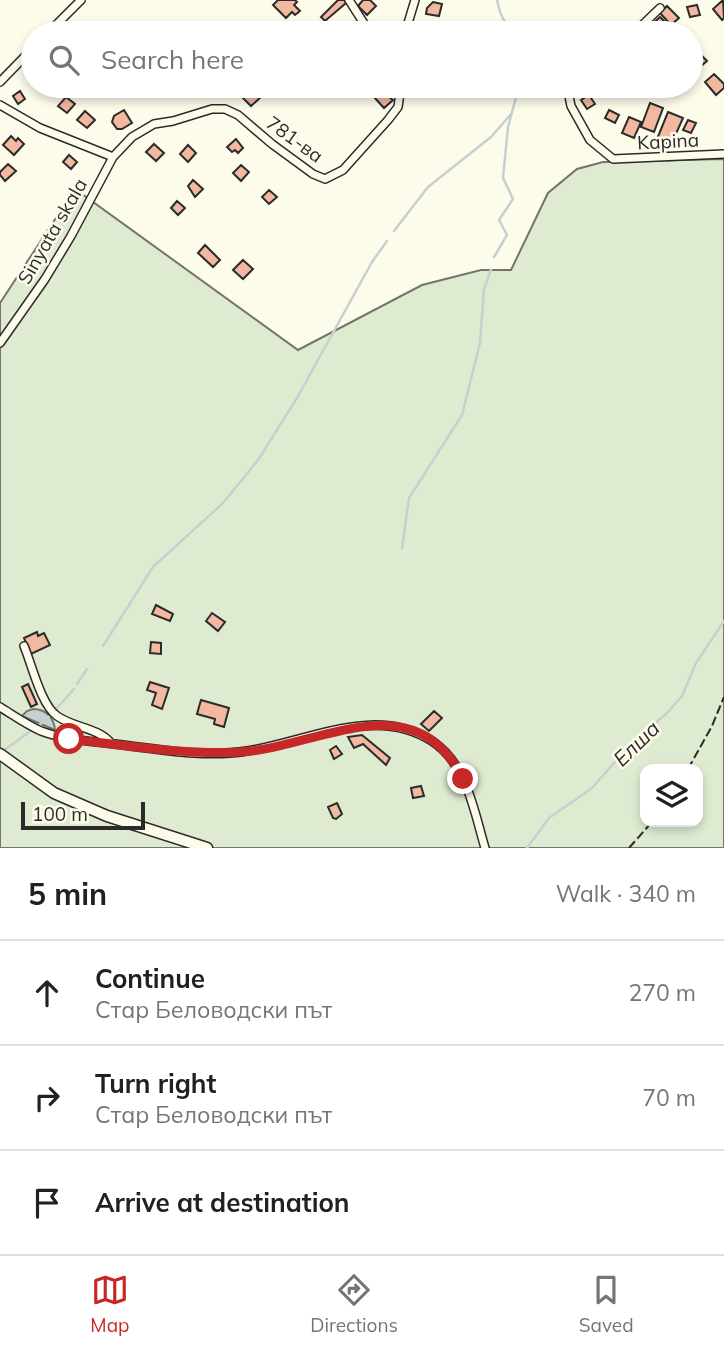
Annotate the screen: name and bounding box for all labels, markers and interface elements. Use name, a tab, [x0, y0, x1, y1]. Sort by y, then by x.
search box	[21, 21, 703, 98]
icon: search	[45, 41, 83, 79]
text: Search here	[101, 43, 244, 76]
street label: 781-ва	[262, 110, 328, 168]
street label: Kapina	[636, 127, 700, 155]
street label: Sinyata skala	[12, 174, 92, 288]
water label: Елша	[607, 715, 665, 771]
route start	[53, 723, 84, 754]
route end	[447, 763, 478, 794]
map controls	[640, 764, 703, 827]
button: layers	[640, 764, 703, 827]
scale bar	[21, 799, 145, 831]
text: 100 m	[32, 802, 88, 826]
text: 5 min	[28, 875, 107, 913]
text: Walk · 340 m	[556, 879, 696, 908]
text: Continue	[95, 962, 205, 995]
icon: ahead	[28, 974, 66, 1012]
text: 270 m	[628, 978, 696, 1007]
text: Стар Беловодски път	[95, 995, 332, 1024]
text: Turn right	[95, 1067, 216, 1100]
icon: right	[28, 1079, 66, 1117]
text: 70 m	[642, 1083, 696, 1112]
text: Стар Беловодски път	[95, 1100, 332, 1129]
icon: arrive	[28, 1184, 66, 1222]
text: Arrive at destination	[95, 1186, 350, 1219]
tab: Map	[90, 1271, 129, 1337]
tab: Directions	[310, 1271, 398, 1337]
tab: Saved	[579, 1271, 634, 1337]

